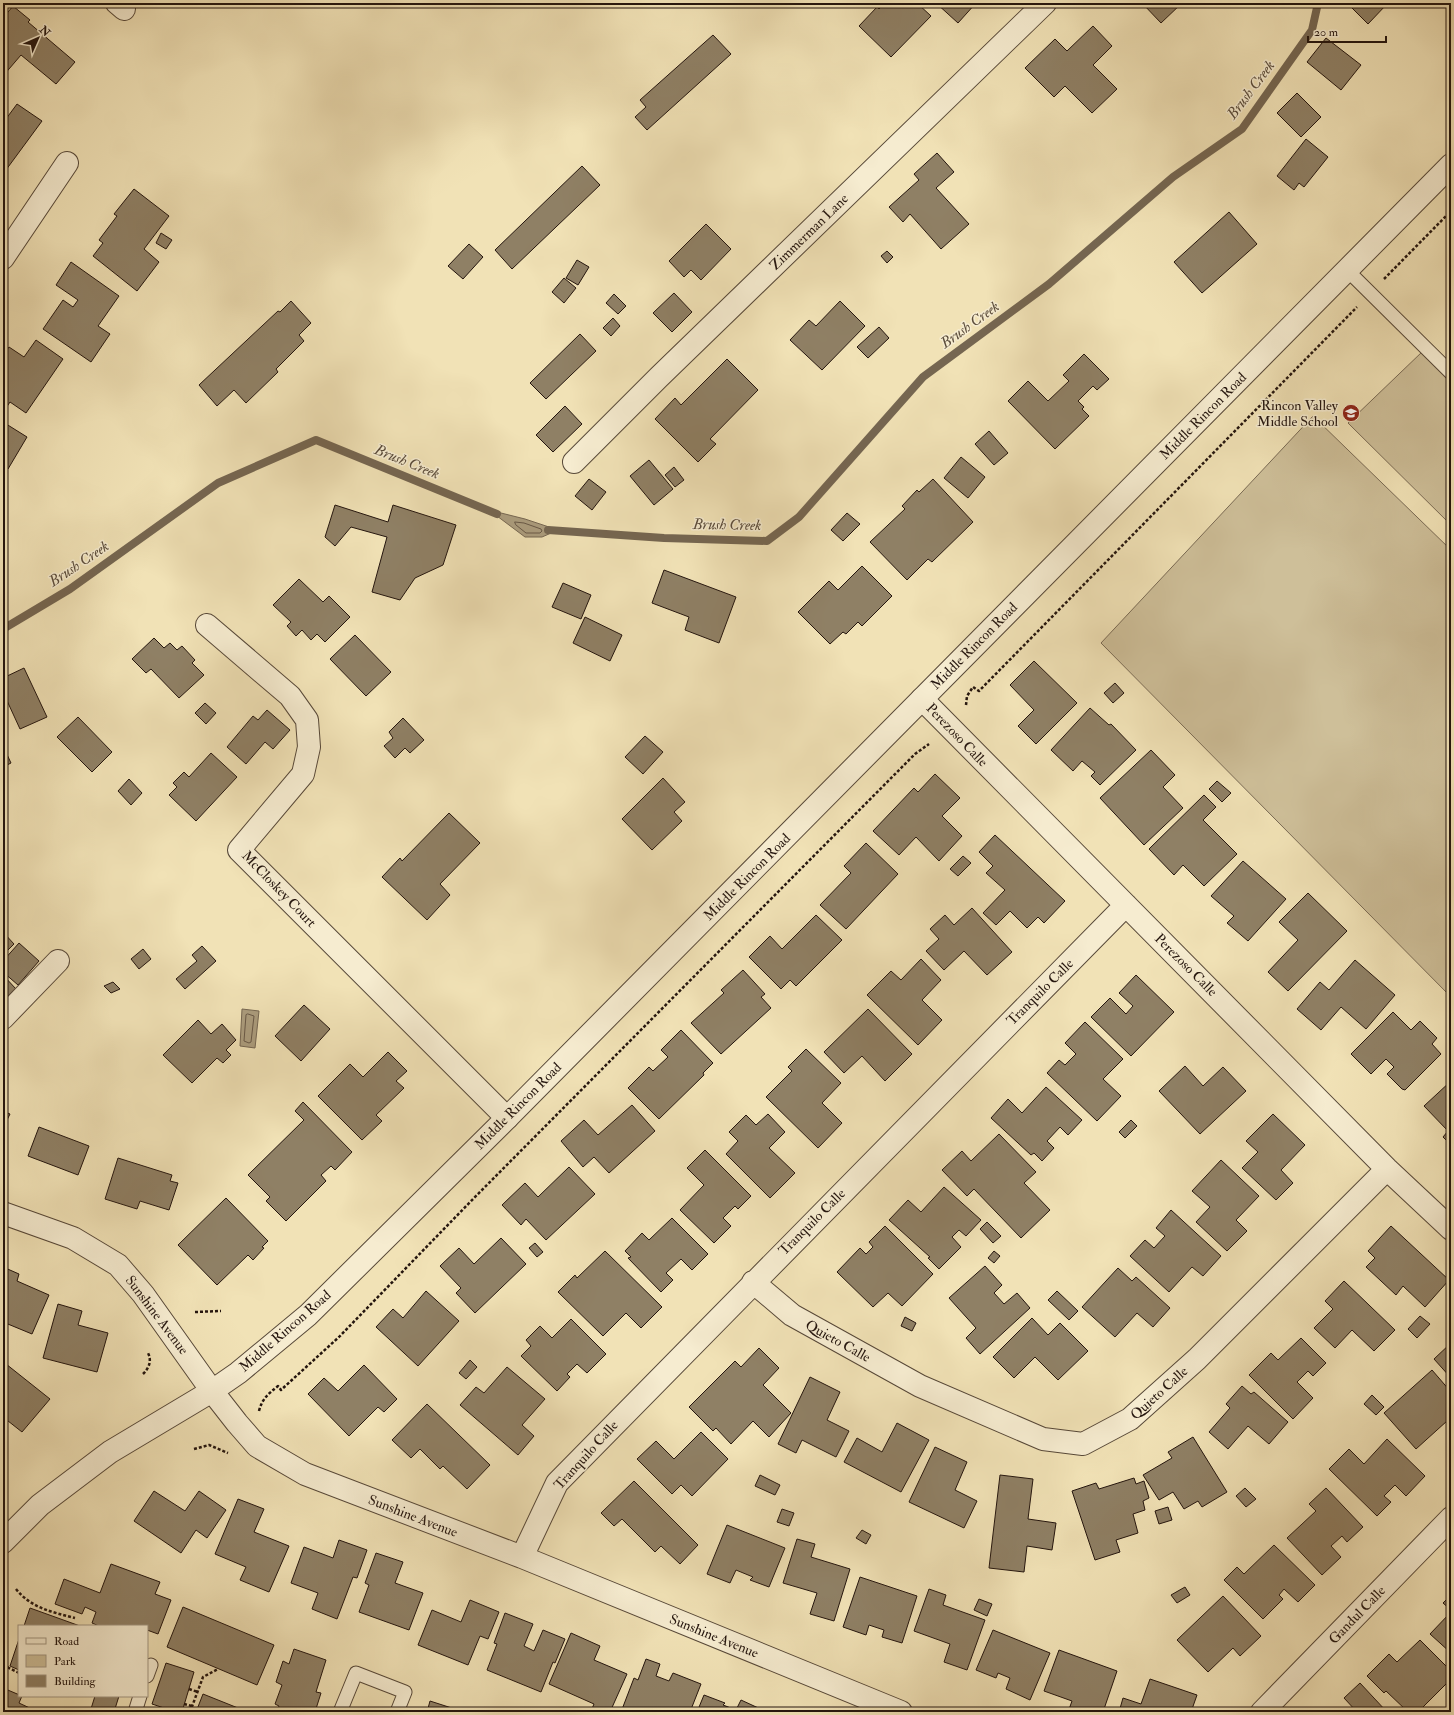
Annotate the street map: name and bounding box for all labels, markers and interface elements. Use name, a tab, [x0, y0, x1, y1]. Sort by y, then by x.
north arrow	[18, 18, 58, 58]
scale bar	[1308, 18, 1386, 44]
text: N	[36, 22, 54, 40]
text: 20 m	[1314, 25, 1339, 40]
water label: Brush Creek	[1222, 57, 1279, 124]
street label: Zimmerman Lane	[766, 190, 852, 274]
water label: Brush Creek	[936, 297, 1003, 353]
street label: Middle Rincon Road	[1156, 369, 1250, 463]
place label: Rincon Valley Middle School	[1257, 397, 1339, 430]
school or university icon: Rincon Valley Middle School	[1341, 403, 1361, 423]
water label: Brush Creek	[371, 440, 442, 484]
water label: Brush Creek	[692, 515, 761, 535]
water label: Brush Creek	[44, 537, 113, 592]
street label: Middle Rincon Road	[927, 599, 1021, 693]
street label: Perezoso Calle	[923, 700, 992, 770]
street label: Middle Rincon Road	[700, 830, 794, 924]
street label: McCloskey Court	[238, 847, 320, 932]
street label: Perezoso Calle	[1151, 930, 1221, 1000]
street label: Tranquilo Calle	[1003, 955, 1077, 1029]
street label: Middle Rincon Road	[471, 1059, 565, 1153]
street label: Tranquilo Calle	[775, 1185, 849, 1259]
street label: Sunshine Avenue	[122, 1272, 192, 1358]
street label: Middle Rincon Road	[236, 1286, 334, 1375]
street label: Quieto Calle	[803, 1316, 874, 1366]
street label: Quieto Calle	[1127, 1363, 1191, 1423]
street label: Tranquilo Calle	[550, 1417, 622, 1493]
street label: Sunshine Avenue	[366, 1491, 460, 1541]
street label: Gandul Calle	[1325, 1582, 1389, 1648]
street label: Sunshine Avenue	[667, 1610, 761, 1662]
legend	[18, 1625, 148, 1697]
text: Road	[54, 1634, 79, 1649]
text: Park	[54, 1654, 76, 1669]
text: Building	[54, 1674, 97, 1689]

